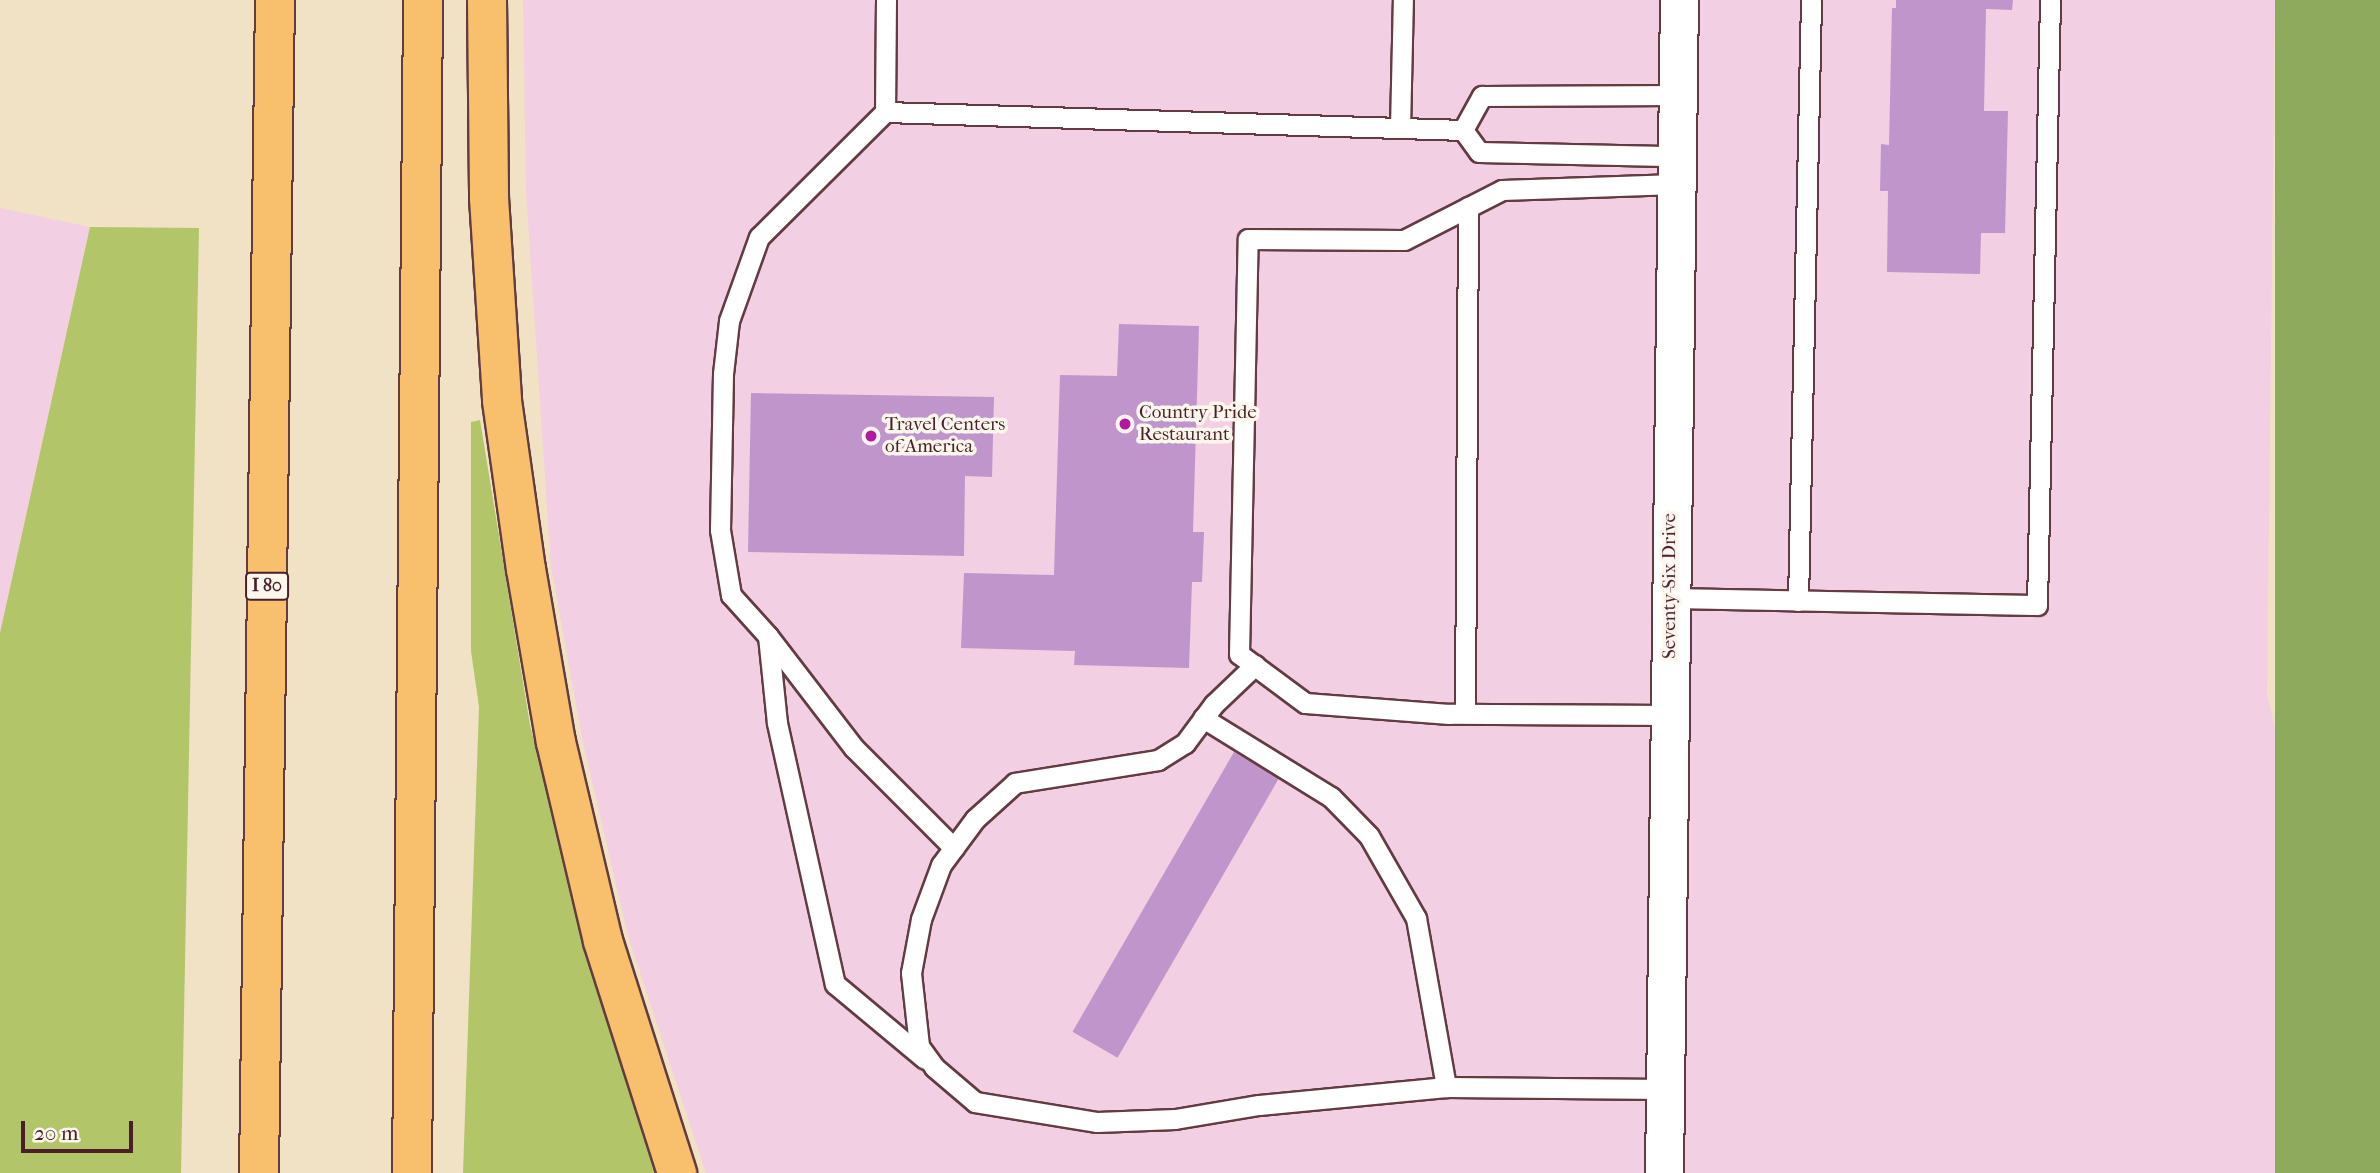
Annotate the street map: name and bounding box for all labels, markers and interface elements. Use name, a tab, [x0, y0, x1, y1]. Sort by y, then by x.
place label: Country Pride Restaurant	[1139, 402, 1257, 446]
place label: Travel Centers of America	[885, 414, 1005, 458]
marker: Country Pride Restaurant	[1117, 416, 1133, 432]
marker: Travel Centers of America	[863, 428, 879, 444]
street label: Seventy-Six Drive	[1659, 513, 1681, 659]
road number: I 80	[244, 572, 290, 600]
scale bar	[24, 1106, 136, 1150]
text: 20 m	[34, 1121, 78, 1145]

